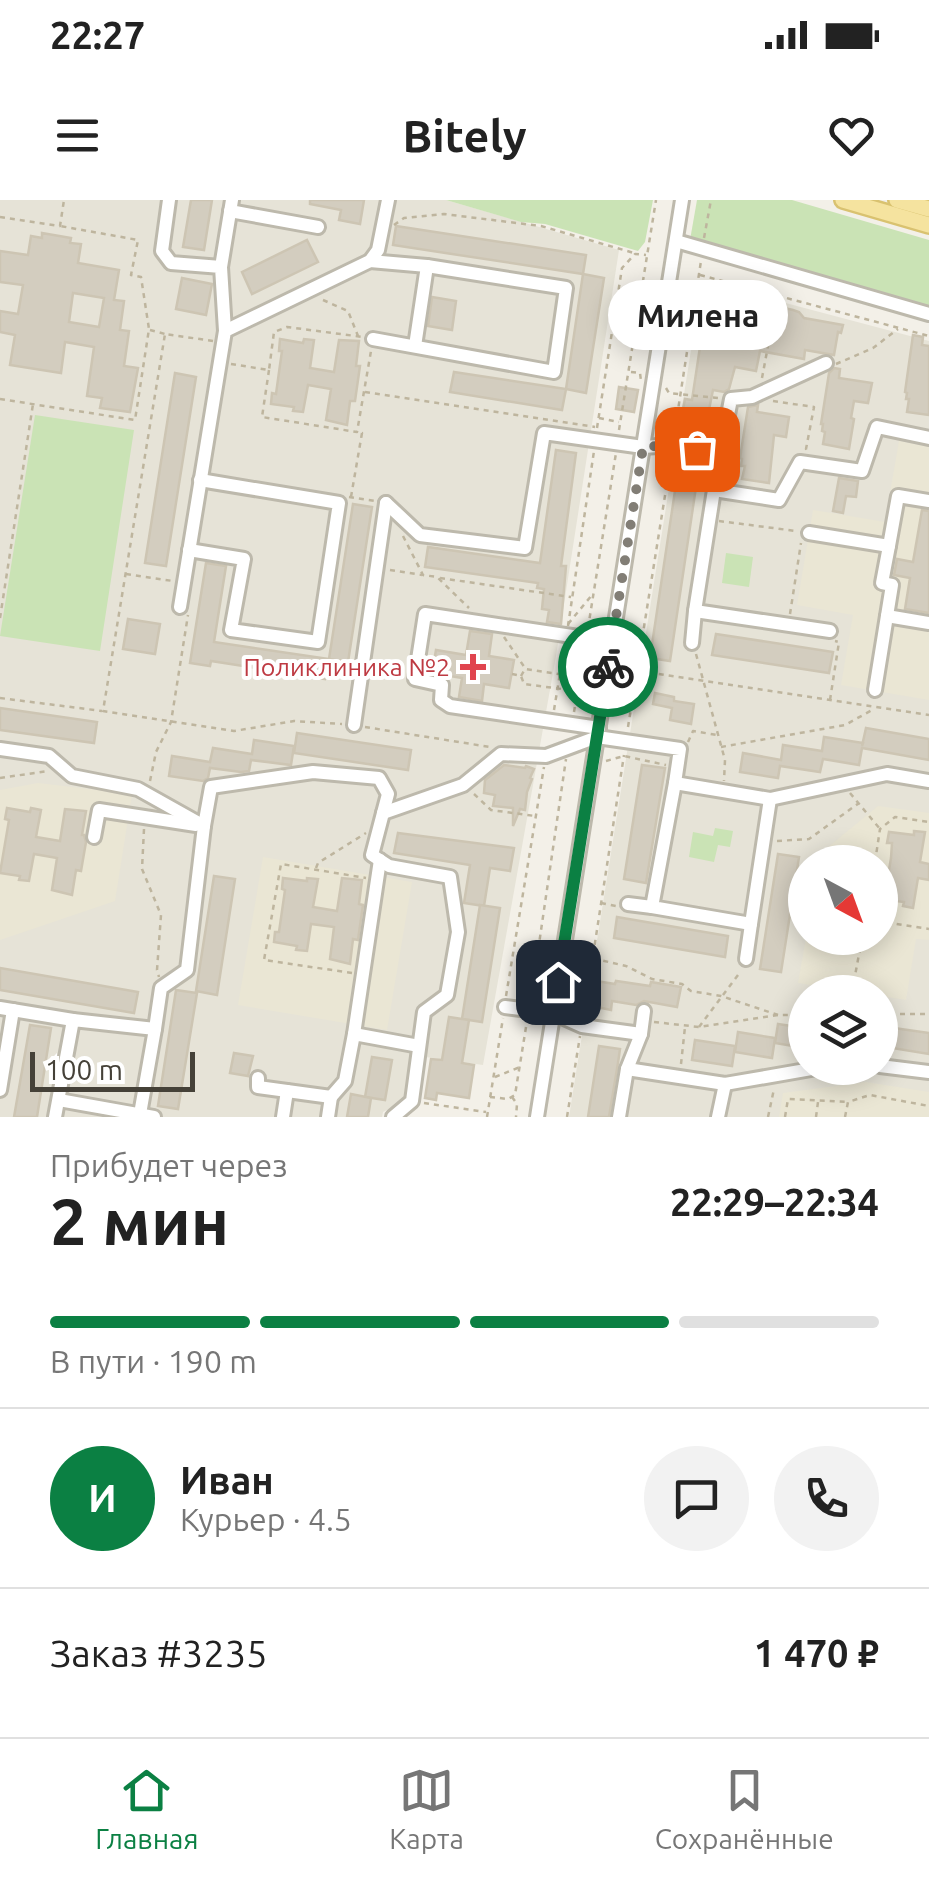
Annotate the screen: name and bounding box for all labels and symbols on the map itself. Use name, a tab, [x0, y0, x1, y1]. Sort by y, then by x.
callout: Милена	[607, 279, 787, 349]
pin	[655, 407, 740, 492]
courier	[558, 617, 658, 717]
place label: Поликлиника №2	[243, 653, 450, 681]
marker: Поликлиника №2	[460, 654, 486, 680]
north arrow	[788, 845, 898, 955]
pin	[516, 940, 601, 1025]
scale bar	[30, 1047, 195, 1091]

